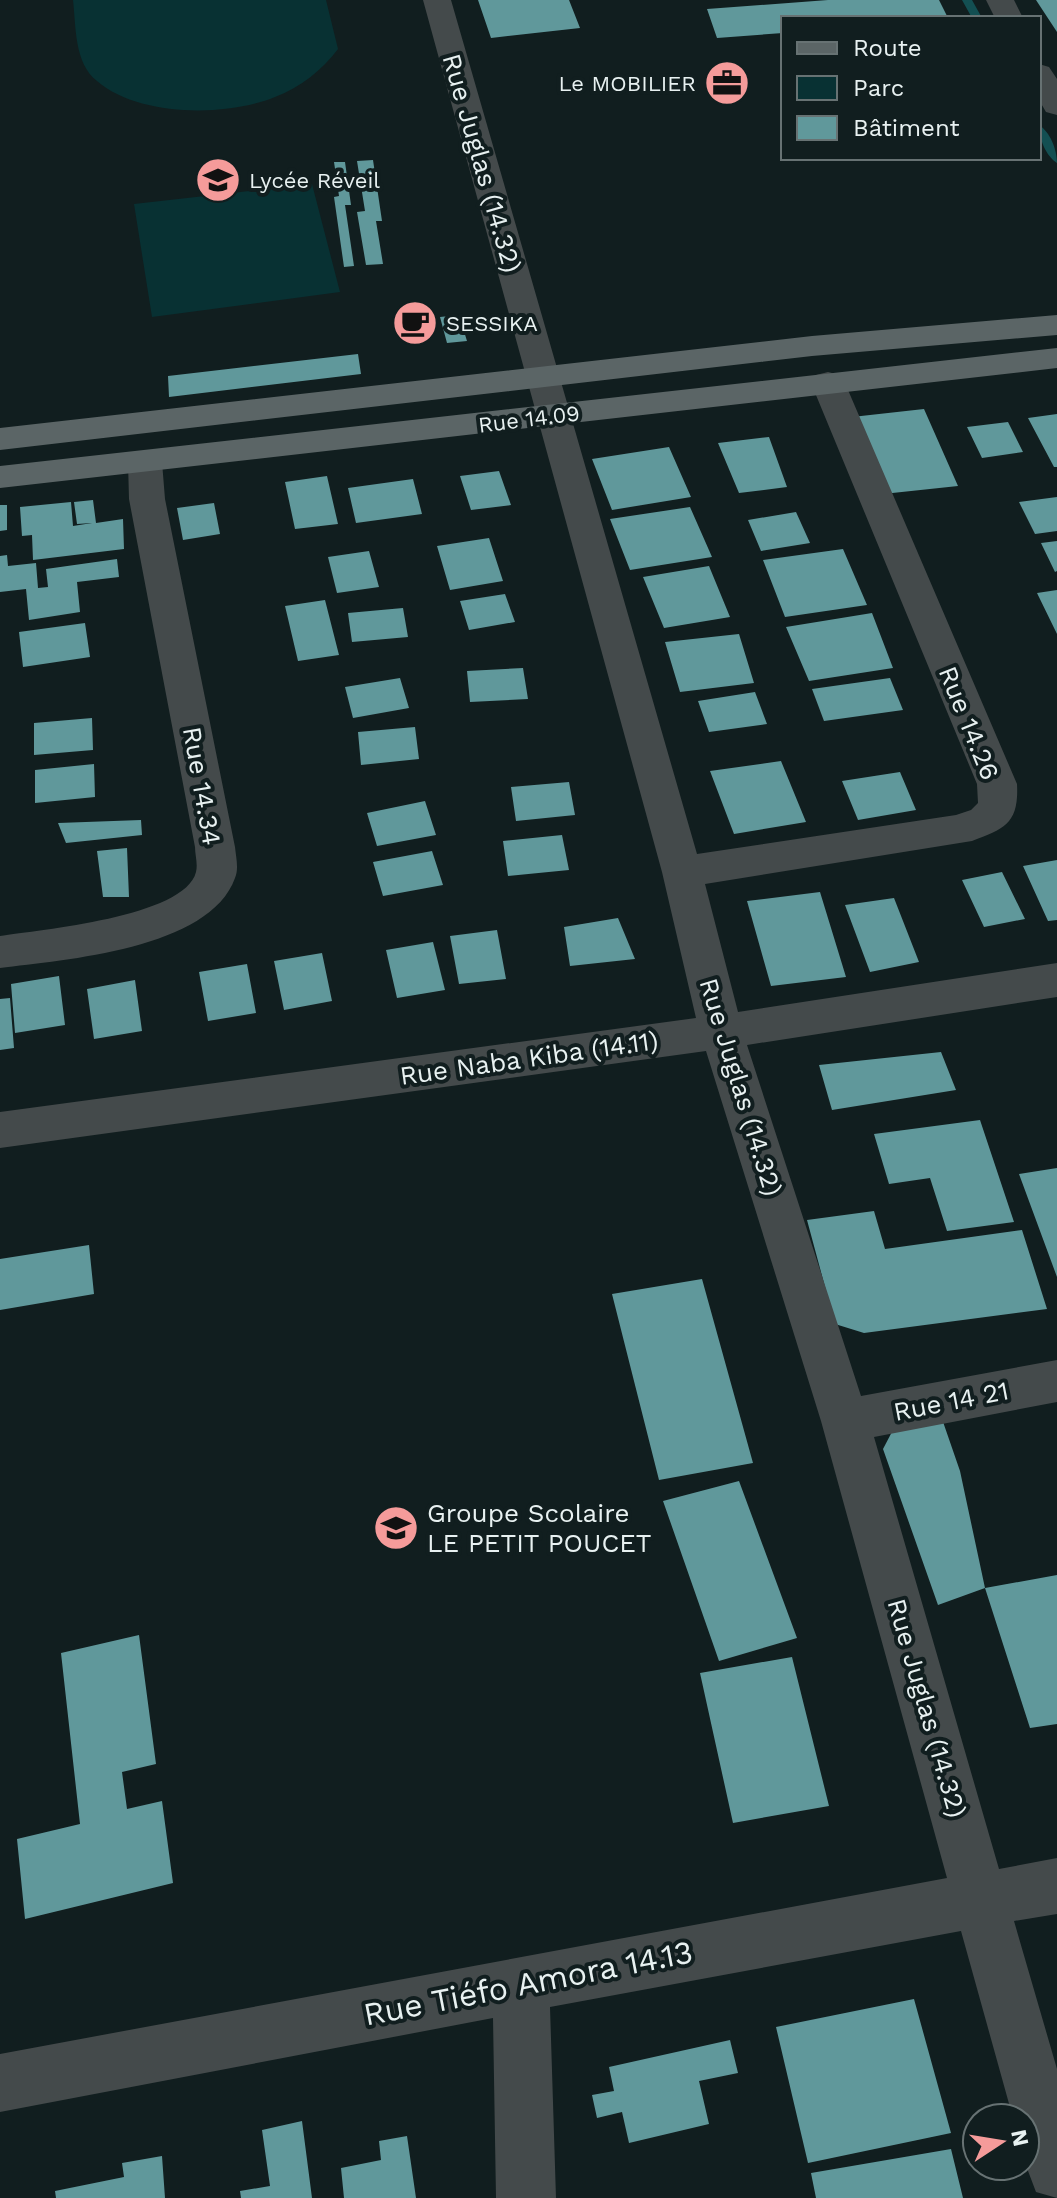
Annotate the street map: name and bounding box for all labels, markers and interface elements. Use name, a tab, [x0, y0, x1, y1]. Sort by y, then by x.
legend	[781, 16, 1041, 160]
text: Route	[853, 34, 922, 62]
street label: Rue Juglas (14.32)	[436, 50, 528, 276]
office icon: Le MOBILIER	[703, 59, 751, 107]
place label: Le MOBILIER	[559, 71, 696, 96]
text: Parc	[853, 74, 904, 102]
text: Bâtiment	[853, 114, 960, 142]
school or university icon: Lycée Réveil	[194, 156, 242, 204]
place label: Lycée Réveil	[249, 168, 380, 193]
cafe icon: SESSIKA	[391, 299, 439, 347]
place label: SESSIKA	[446, 311, 538, 336]
street label: Rue 14.09	[477, 400, 581, 438]
street label: Rue 14.26	[933, 662, 1005, 784]
street label: Rue 14.34	[177, 724, 227, 848]
street label: Rue Juglas (14.32)	[694, 974, 788, 1200]
street label: Rue Naba Kiba (14.11)	[398, 1025, 660, 1091]
street label: Rue 14 21	[891, 1375, 1011, 1427]
place label: Groupe Scolaire LE PETIT POUCET	[427, 1498, 652, 1558]
school or university icon: Groupe Scolaire LE PETIT POUCET	[372, 1504, 420, 1552]
street label: Rue Juglas (14.32)	[881, 1595, 973, 1821]
street label: Rue Tiéfo Amora 14.13	[360, 1932, 696, 2034]
north arrow	[961, 2102, 1041, 2182]
text: N	[1006, 2127, 1034, 2149]

